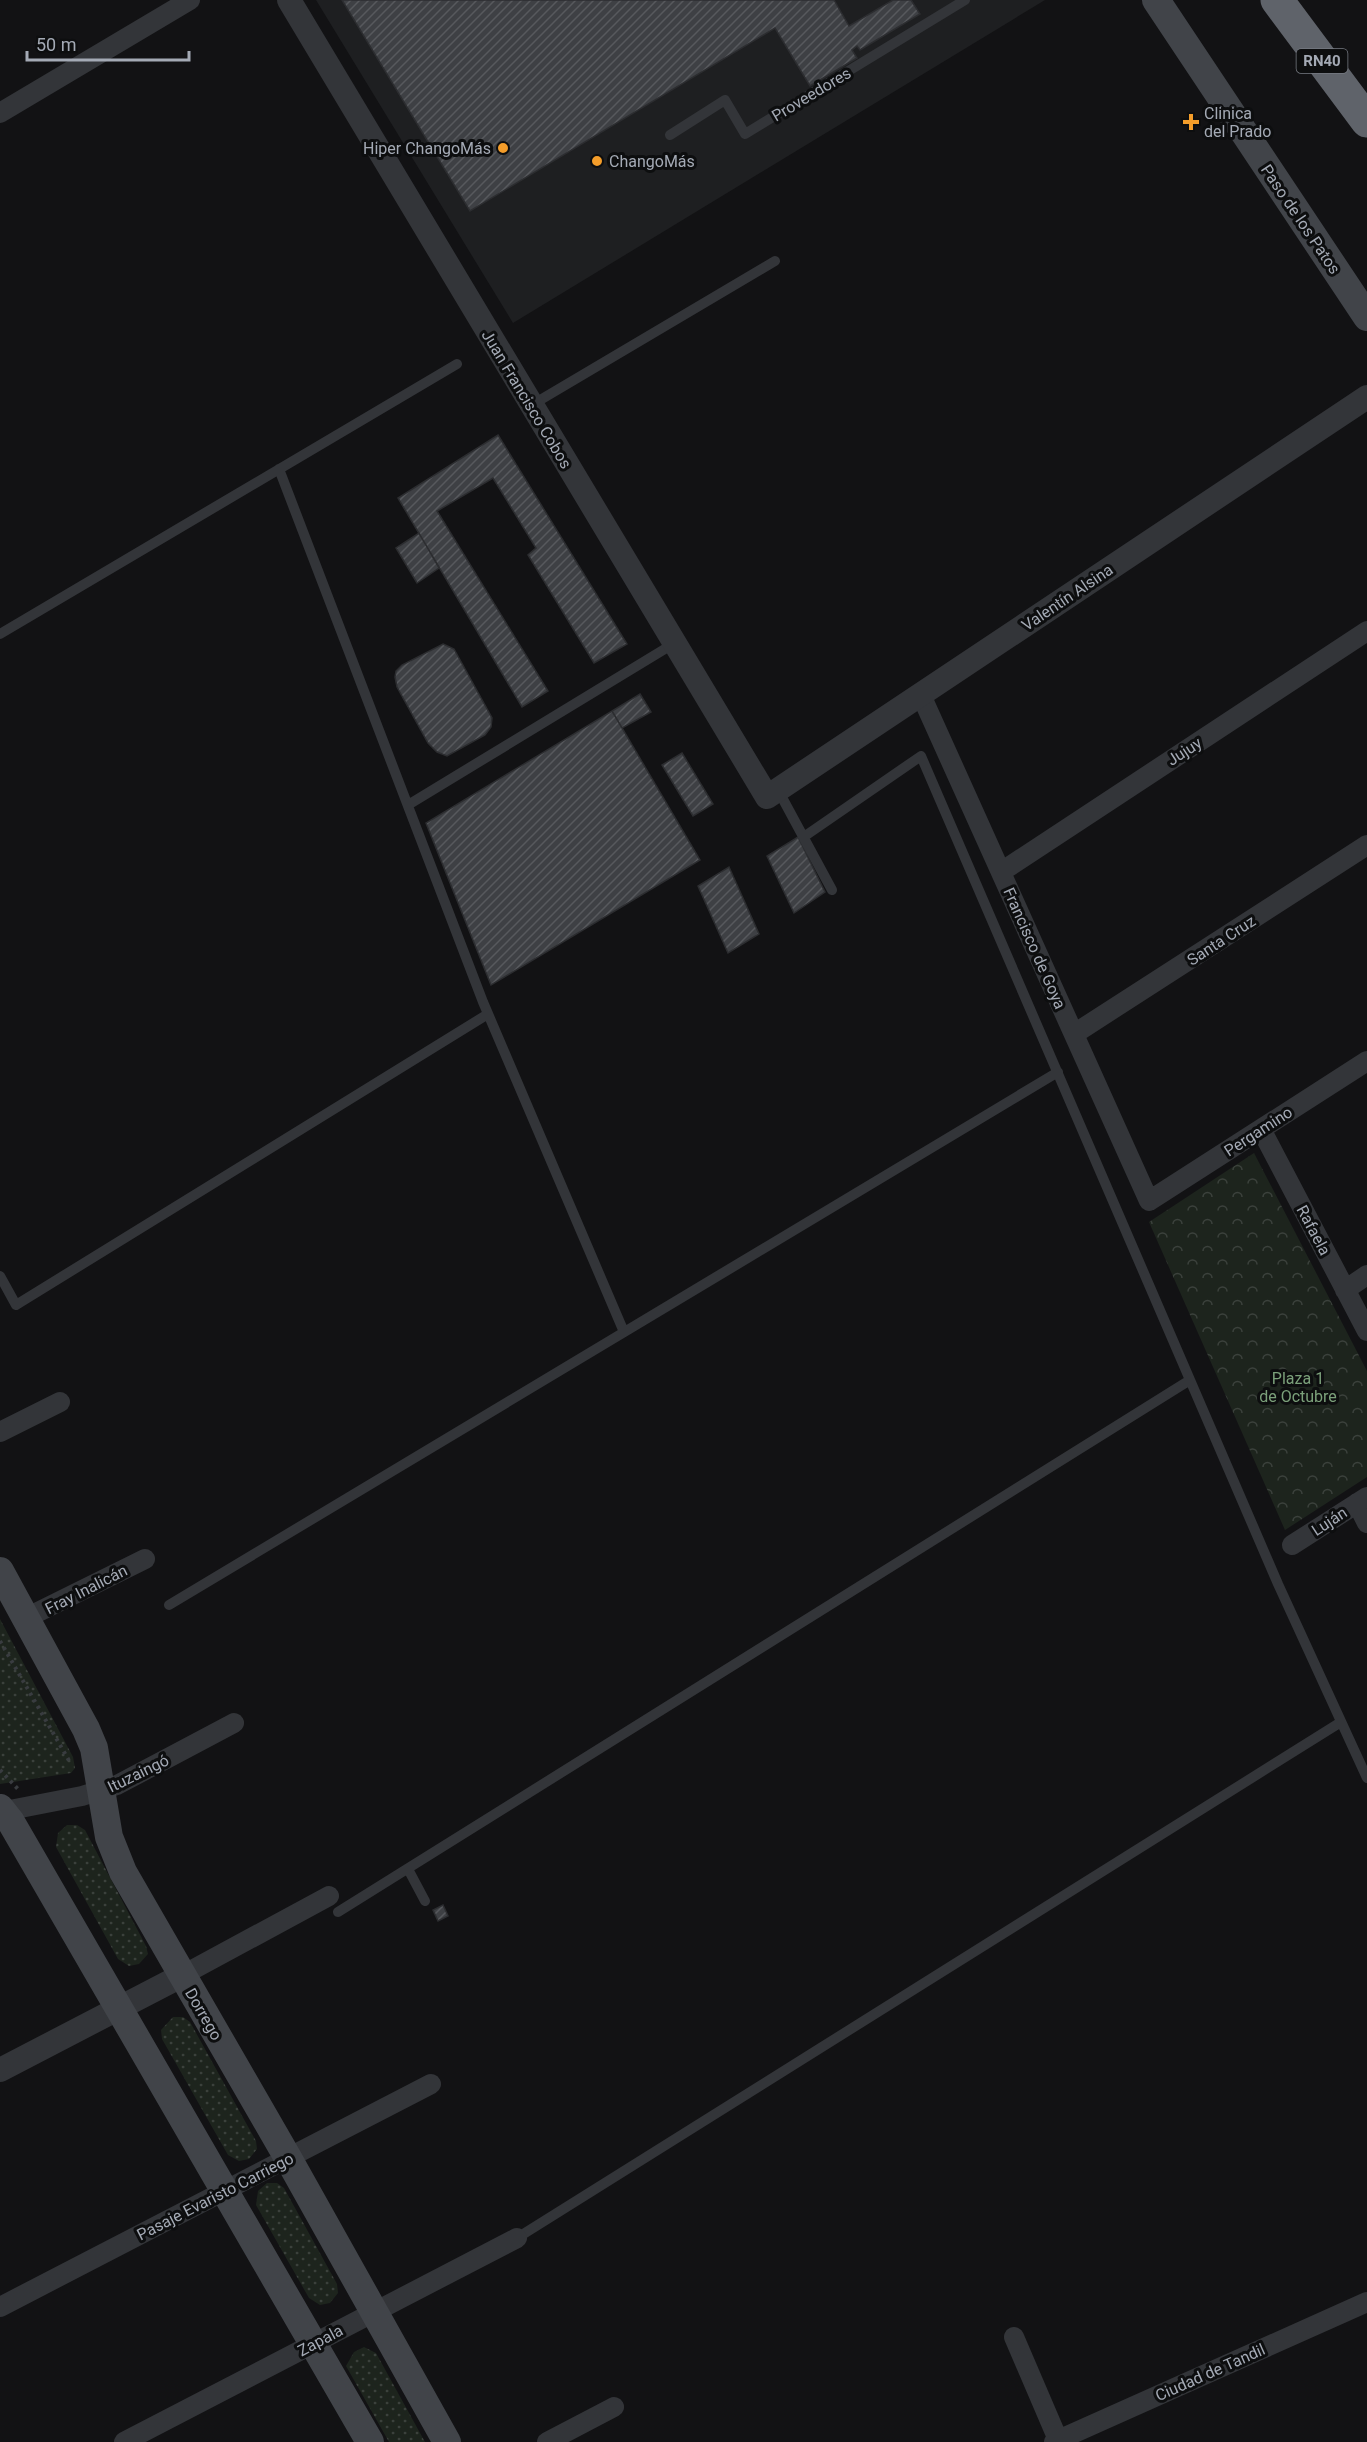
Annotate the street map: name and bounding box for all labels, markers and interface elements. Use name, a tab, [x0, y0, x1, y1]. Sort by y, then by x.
scale bar	[27, 24, 189, 62]
text: 50 m	[36, 34, 76, 55]
road number: RN40	[1296, 49, 1348, 73]
street label: Proveedores	[768, 63, 854, 126]
place label: Clinica del Prado	[1204, 104, 1271, 141]
marker: Clinica del Prado	[1182, 113, 1200, 131]
place label: Hiper ChangoMás	[363, 139, 491, 158]
marker: Hiper ChangoMás	[496, 141, 510, 155]
place label: ChangoMás	[609, 152, 695, 171]
marker: ChangoMás	[590, 154, 604, 168]
street label: Paso de los Patos	[1257, 161, 1344, 278]
street label: Juan Francisco Cobos	[478, 327, 575, 472]
street label: Valentín Alsina	[1018, 560, 1116, 635]
street label: Jujuy	[1163, 733, 1206, 770]
street label: Francisco de Goya	[999, 885, 1070, 1012]
street label: Santa Cruz	[1184, 911, 1259, 970]
street label: Pergamino	[1221, 1102, 1296, 1160]
street label: Rafaela	[1293, 1202, 1335, 1258]
park label: Plaza 1 de Octubre	[1259, 1369, 1337, 1406]
street label: Luján	[1308, 1503, 1351, 1540]
street label: Fray Inalicán	[42, 1561, 130, 1618]
street label: Ituzaingó	[104, 1750, 172, 1796]
street label: Dorrego	[181, 1985, 226, 2044]
street label: Pasaje Evaristo Carriego	[134, 2149, 297, 2244]
street label: Zapala	[294, 2321, 346, 2360]
street label: Ciudad de Tandil	[1152, 2340, 1268, 2405]

